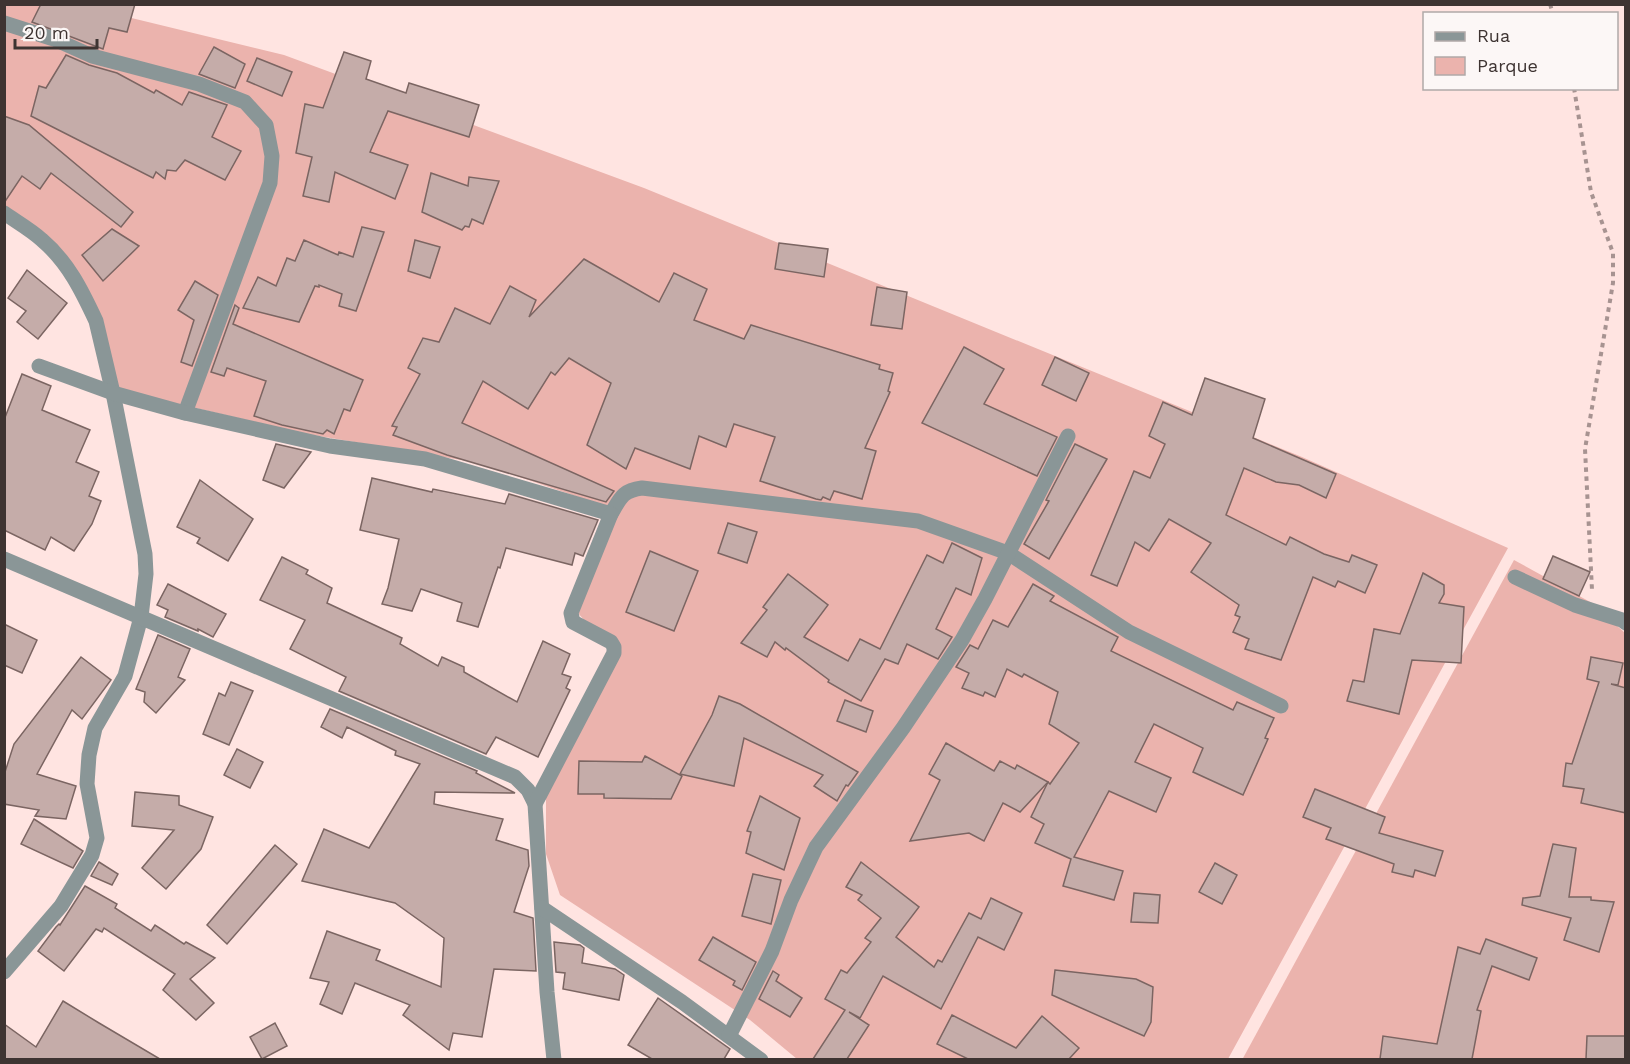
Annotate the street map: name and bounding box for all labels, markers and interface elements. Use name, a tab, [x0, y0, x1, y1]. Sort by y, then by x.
scale bar	[15, 12, 98, 50]
legend	[1423, 12, 1618, 90]
text: 20 m	[24, 22, 69, 43]
text: Rua	[1477, 25, 1510, 46]
text: Parque	[1477, 55, 1538, 76]

